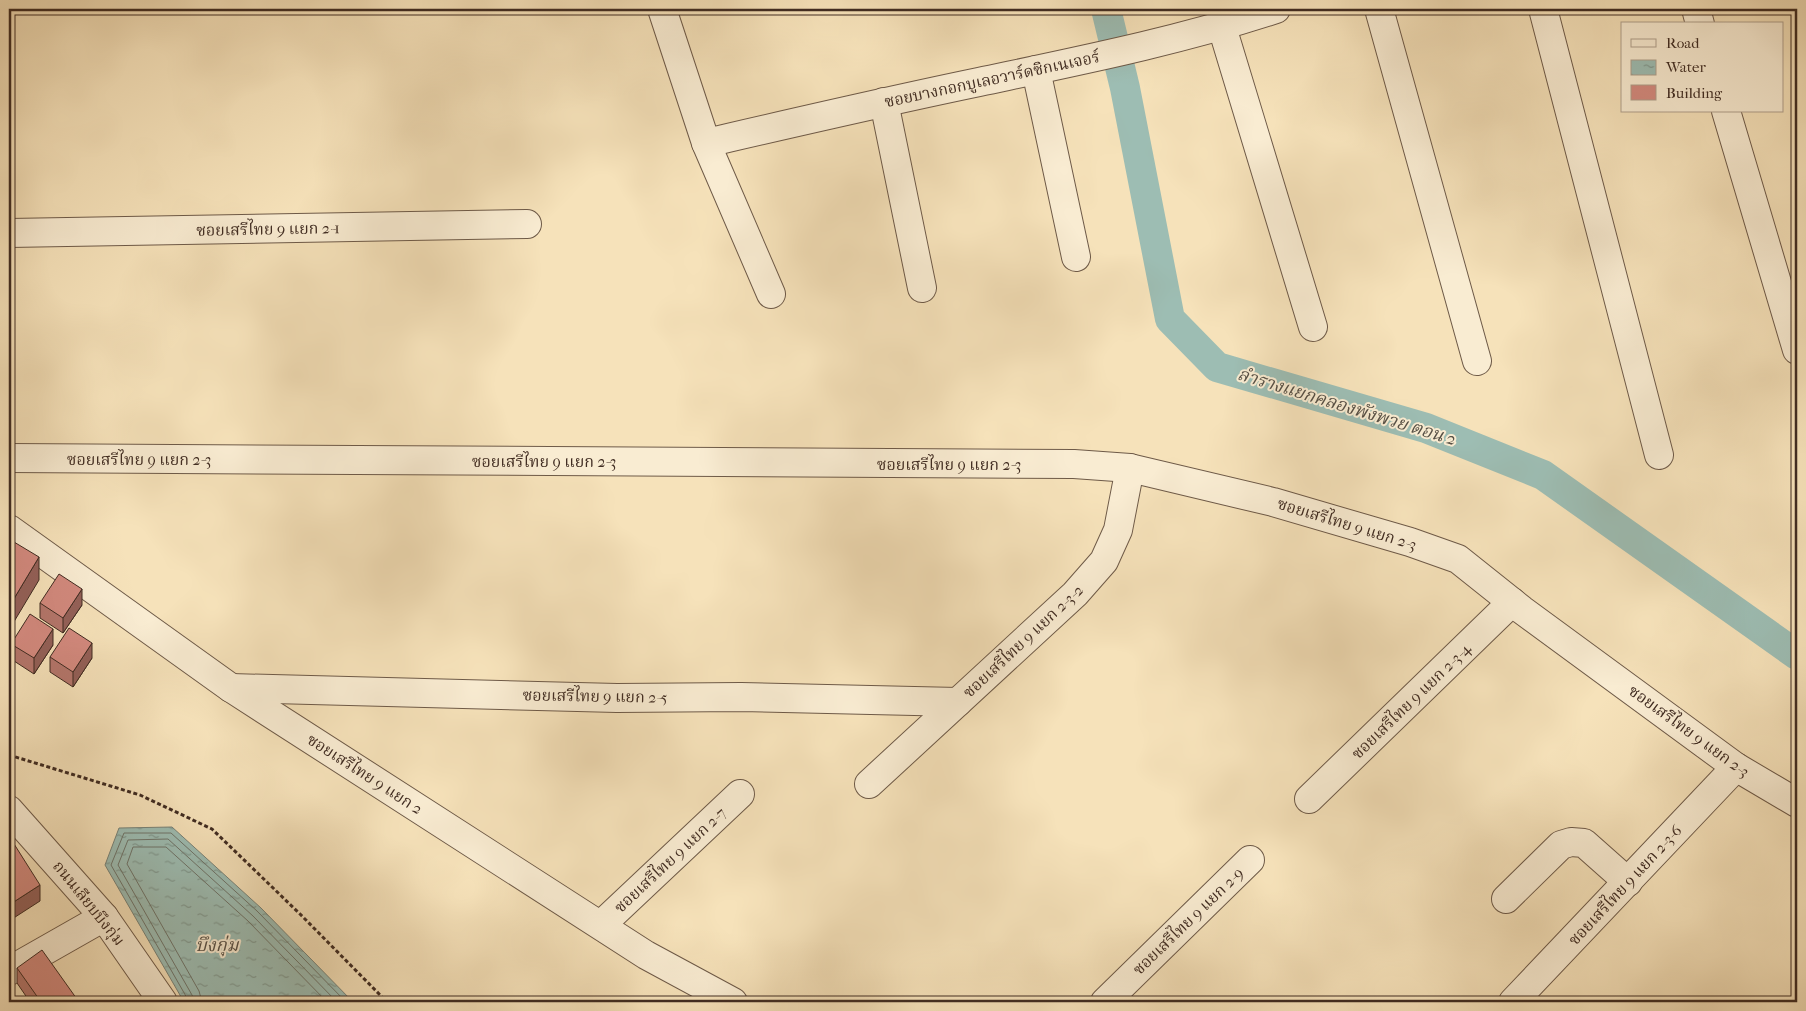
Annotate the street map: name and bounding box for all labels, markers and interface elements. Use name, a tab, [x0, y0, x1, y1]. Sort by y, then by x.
legend	[1621, 22, 1784, 112]
text: Road	[1666, 34, 1700, 52]
street label: ซอยบางกอกบูเลอวาร์ดซิกเนเจอร์	[883, 47, 1102, 112]
text: Water	[1665, 58, 1706, 76]
text: Building	[1666, 84, 1723, 102]
street label: ซอยเสรีไทย 9 แยก 2-1	[196, 217, 340, 240]
water label: ลำรางแยกคลองพังพวย ตอน 2	[1235, 364, 1459, 450]
street label: ซอยเสรีไทย 9 แยก 2-3	[67, 449, 211, 469]
street label: ซอยเสรีไทย 9 แยก 2-3	[472, 451, 616, 471]
street label: ซอยเสรีไทย 9 แยก 2-3	[877, 454, 1021, 474]
street label: ซอยเสรีไทย 9 แยก 2-3	[1275, 493, 1419, 554]
street label: ซอยเสรีไทย 9 แยก 2-3-2	[958, 580, 1087, 701]
street label: ซอยเสรีไทย 9 แยก 2-3-4	[1347, 638, 1475, 763]
street label: ซอยเสรีไทย 9 แยก 2-3	[1625, 680, 1754, 781]
street label: ซอยเสรีไทย 9 แยก 2-5	[522, 684, 668, 707]
street label: ซอยเสรีไทย 9 แยก 2	[304, 729, 427, 818]
street label: ซอยเสรีไทย 9 แยก 2-7	[610, 802, 730, 917]
street label: ซอยเสรีไทย 9 แยก 2-3-6	[1564, 820, 1686, 949]
street label: ถนนเลียบบึงกุ่ม	[47, 857, 129, 951]
street label: ซอยเสรีไทย 9 แยก 2-9	[1128, 863, 1247, 979]
water label: บึงกุ่ม	[195, 935, 240, 957]

